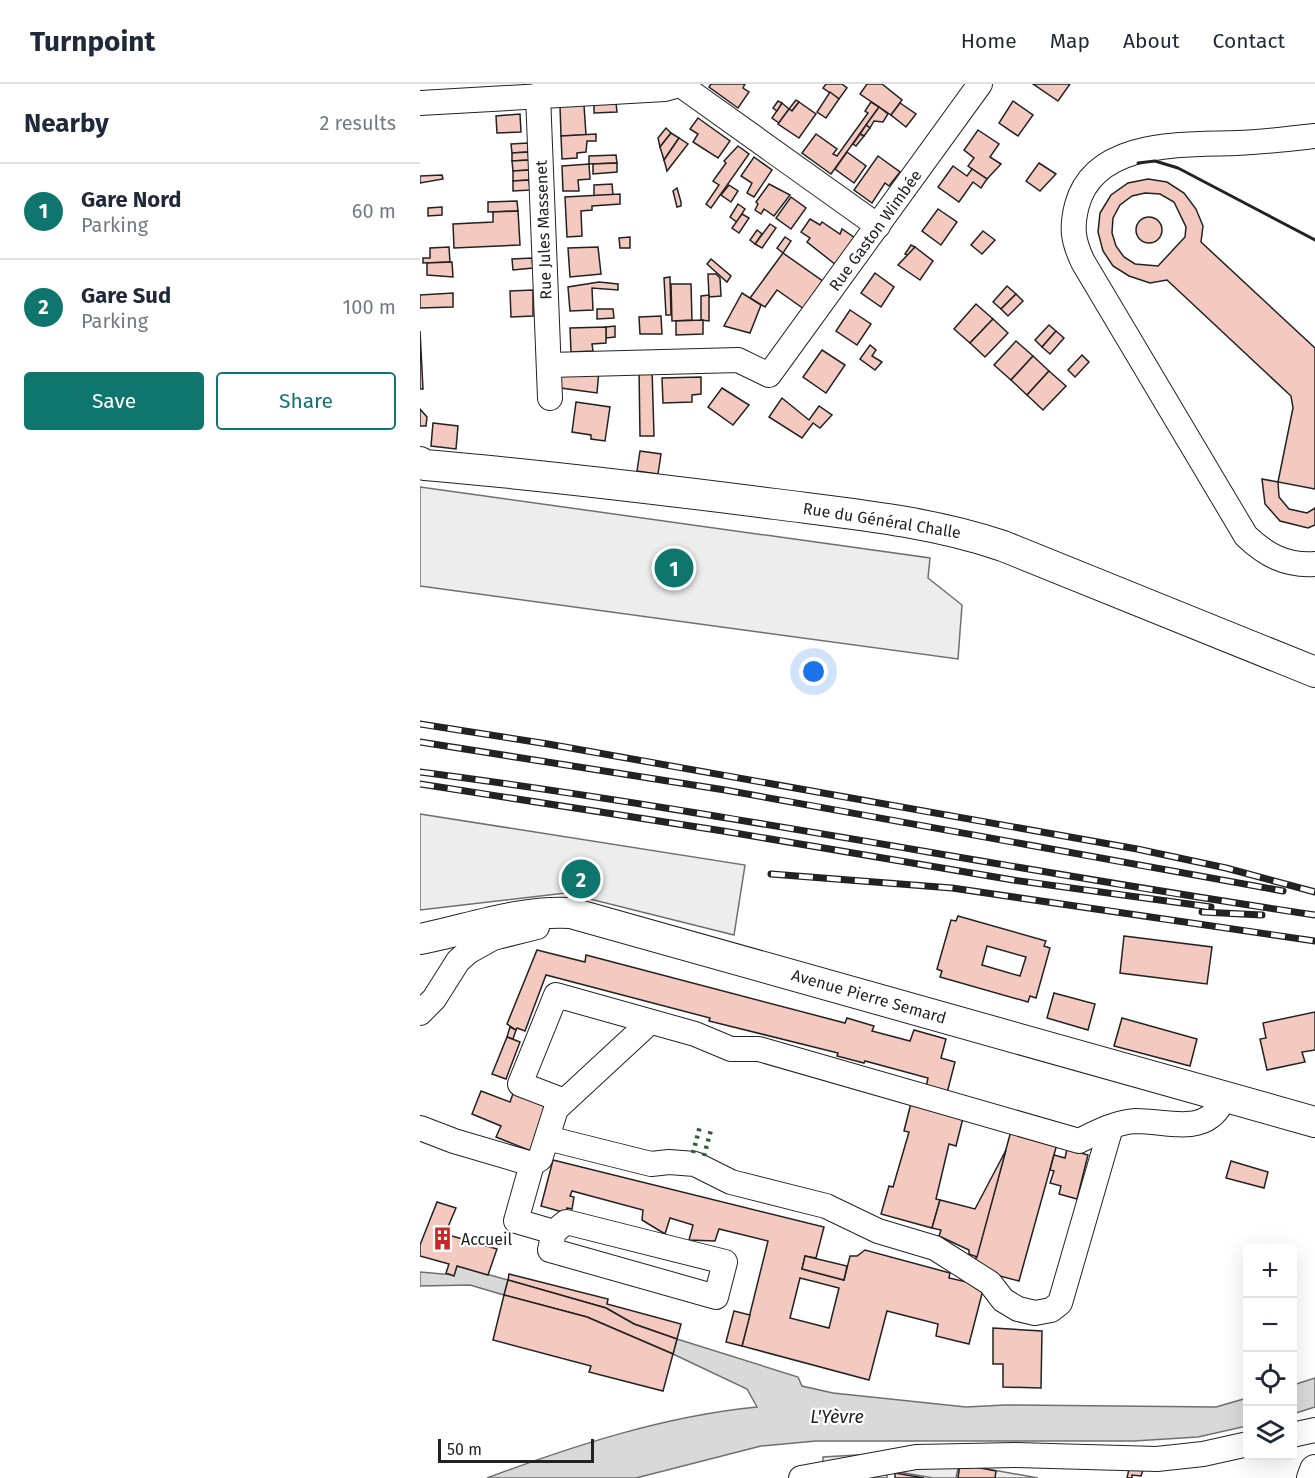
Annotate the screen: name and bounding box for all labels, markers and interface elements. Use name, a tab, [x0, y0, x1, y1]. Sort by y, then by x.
text: Turnpoint	[30, 25, 155, 58]
text: Home	[961, 28, 1017, 54]
text: Map	[1050, 28, 1090, 54]
text: About	[1123, 28, 1180, 54]
text: Contact	[1213, 28, 1285, 54]
text: Nearby	[24, 108, 109, 139]
text: 2 results	[319, 111, 396, 135]
street label: Rue Jules Massenet	[532, 160, 555, 300]
street label: Rue Gaston Wimbée	[825, 166, 926, 295]
text: Gare Nord	[81, 186, 182, 213]
text: 1	[39, 199, 48, 223]
text: 60 m	[352, 199, 396, 223]
text: Parking	[81, 213, 148, 237]
text: Gare Sud	[81, 282, 171, 309]
text: 2	[38, 295, 49, 319]
text: 100 m	[343, 295, 396, 319]
text: Parking	[81, 309, 148, 333]
button: Save	[24, 372, 204, 430]
button: Share	[216, 372, 396, 430]
street label: Rue du Général Challe	[802, 499, 962, 542]
pin: 1	[654, 546, 694, 590]
your location	[799, 657, 828, 686]
pin: 2	[562, 856, 600, 902]
street label: Avenue Pierre Semard	[789, 965, 948, 1028]
building icon: Accueil	[430, 1226, 456, 1252]
place label: Accueil	[461, 1230, 513, 1249]
map controls	[1243, 1244, 1297, 1460]
button: +	[1243, 1244, 1297, 1298]
button: −	[1243, 1298, 1297, 1352]
button: locate	[1243, 1352, 1297, 1406]
water label: L'Yèvre	[810, 1406, 864, 1428]
button: layers	[1243, 1406, 1297, 1460]
scale bar	[438, 1436, 594, 1464]
text: 50 m	[447, 1440, 482, 1459]

